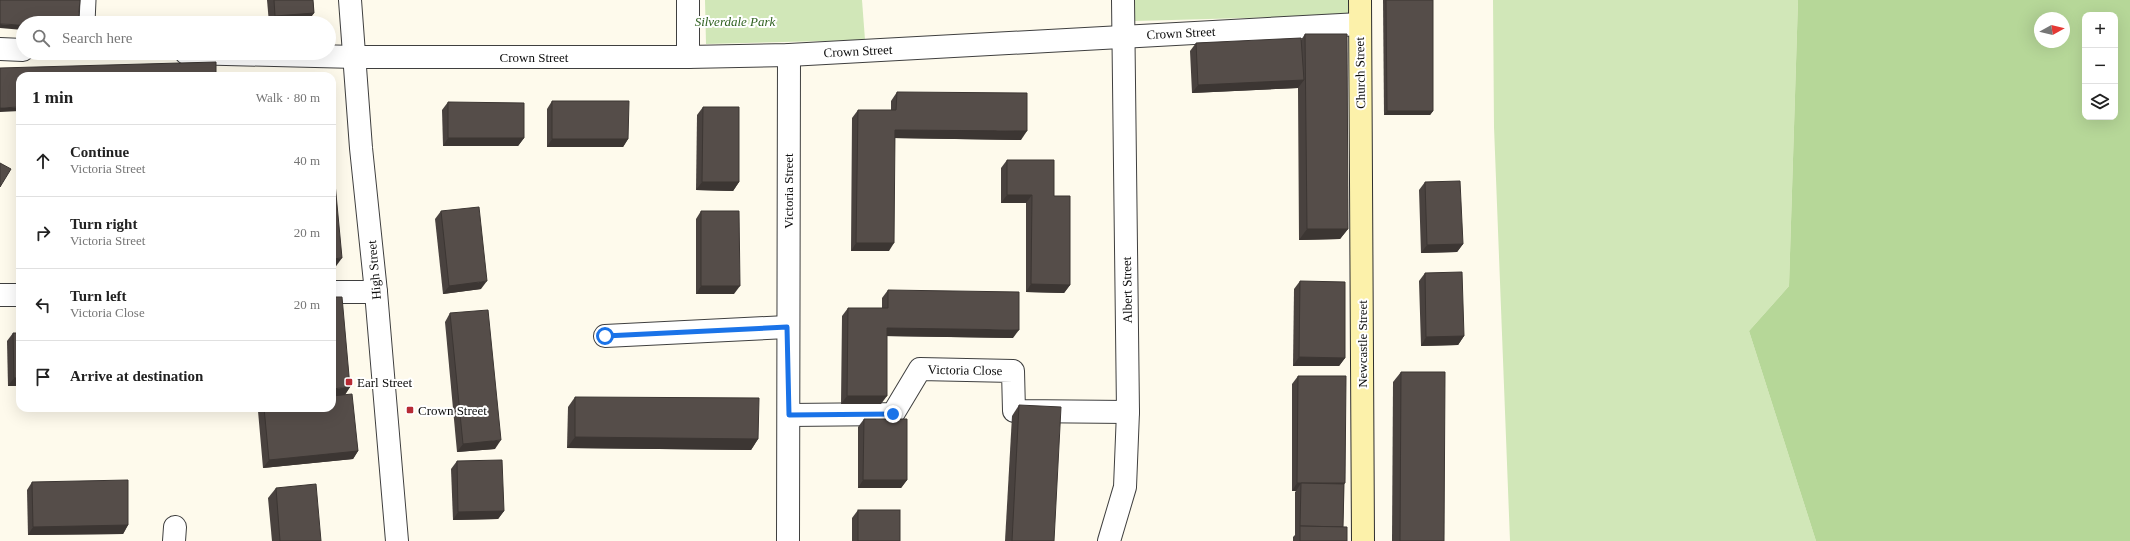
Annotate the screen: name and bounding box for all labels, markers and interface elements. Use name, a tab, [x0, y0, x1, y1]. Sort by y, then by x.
north arrow	[2034, 12, 2070, 48]
map controls	[2082, 12, 2118, 120]
button: +	[2082, 12, 2118, 48]
park label: Silverdale Park	[695, 14, 776, 29]
search box	[16, 16, 336, 60]
street label: Crown Street	[1146, 24, 1216, 42]
icon: search	[30, 27, 52, 49]
text: Search here	[62, 30, 132, 46]
street label: Church Street	[1352, 37, 1368, 109]
street label: Crown Street	[823, 42, 893, 60]
button: −	[2082, 48, 2118, 84]
street label: Crown Street	[500, 50, 569, 65]
button: layers	[2082, 84, 2118, 120]
text: 1 min	[32, 88, 73, 107]
text: Walk · 80 m	[256, 90, 320, 105]
text: Continue	[70, 144, 129, 160]
icon: ahead	[32, 150, 54, 172]
text: 40 m	[294, 153, 320, 168]
street label: Victoria Street	[781, 153, 796, 229]
text: Victoria Street	[70, 161, 145, 176]
text: Turn right	[70, 216, 137, 232]
icon: right	[32, 222, 54, 244]
text: 20 m	[294, 225, 320, 240]
text: Victoria Street	[70, 233, 145, 248]
street label: High Street	[364, 239, 384, 300]
street label: Albert Street	[1119, 256, 1135, 324]
text: Turn left	[70, 288, 127, 304]
icon: left	[32, 294, 54, 316]
text: 20 m	[294, 297, 320, 312]
street label: Newcastle Street	[1355, 300, 1370, 388]
text: Victoria Close	[70, 305, 145, 320]
route start	[596, 327, 614, 345]
street label: Victoria Close	[928, 362, 1003, 378]
icon: arrive	[32, 366, 54, 388]
text: Arrive at destination	[70, 368, 203, 384]
place label: Earl Street	[357, 375, 413, 390]
marker: Earl Street	[344, 377, 354, 387]
place label: Crown Street	[418, 403, 487, 418]
marker: Crown Street	[405, 405, 415, 415]
route end	[884, 405, 902, 423]

